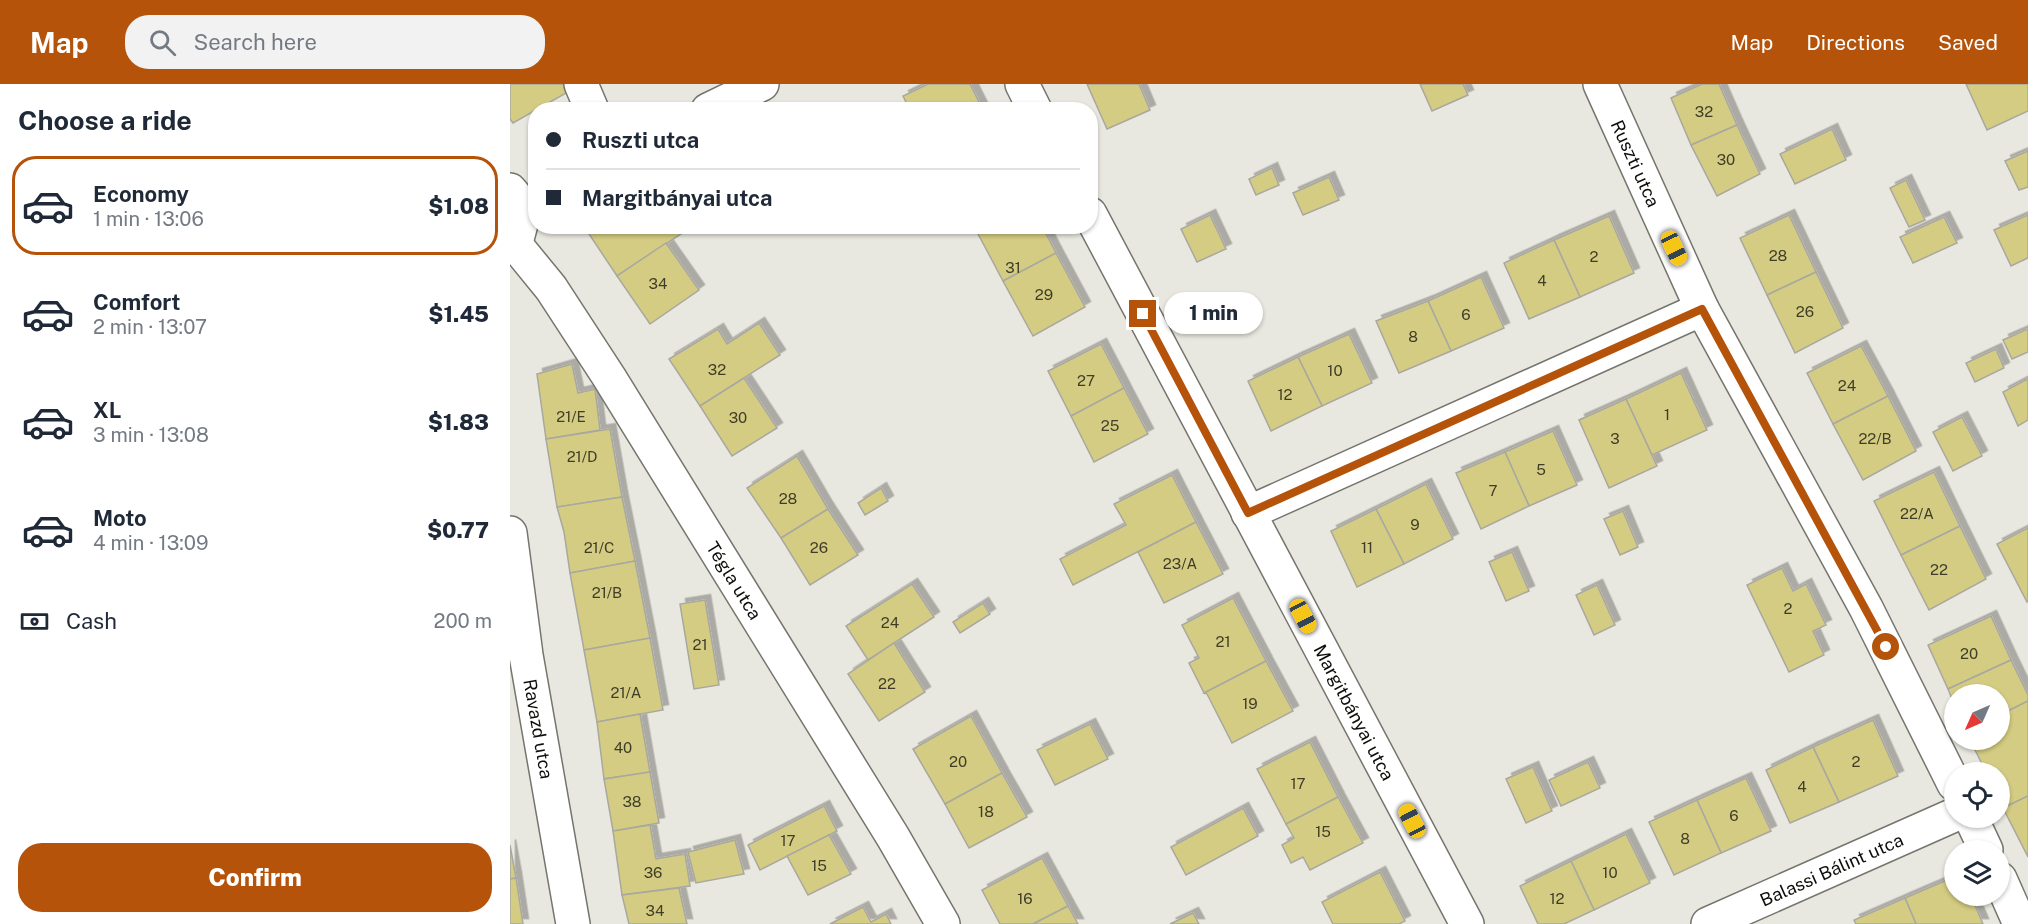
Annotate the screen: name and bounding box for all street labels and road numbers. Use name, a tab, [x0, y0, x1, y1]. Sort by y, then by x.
street label: Ruszti utca	[1607, 117, 1665, 210]
street label: Tégla utca	[703, 538, 766, 623]
street label: Margitbányai utca	[1310, 640, 1399, 784]
street label: Ravazd utca	[520, 677, 558, 780]
street label: Balassi Bálint utca	[1757, 828, 1906, 910]

